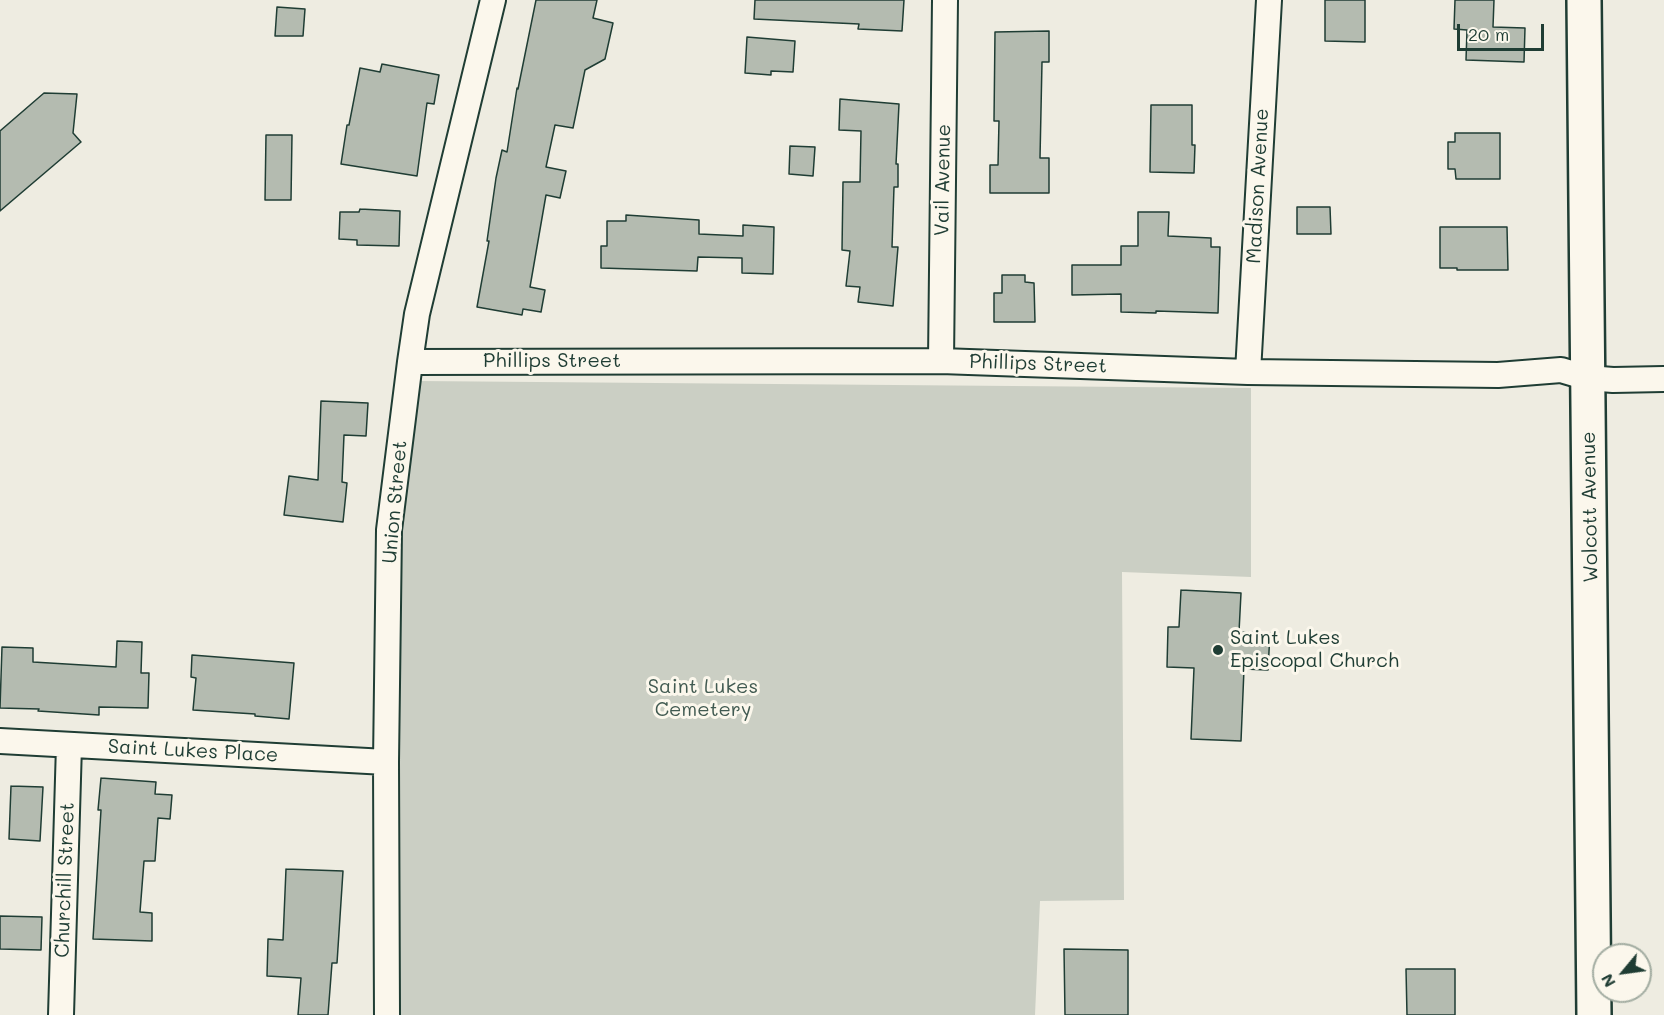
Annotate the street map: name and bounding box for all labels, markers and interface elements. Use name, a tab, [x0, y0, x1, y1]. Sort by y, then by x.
scale bar	[1460, 12, 1547, 50]
text: 20 m	[1468, 22, 1509, 46]
street label: Madison Avenue	[1242, 108, 1274, 264]
street label: Vail Avenue	[930, 124, 956, 236]
street label: Phillips Street	[483, 349, 621, 373]
street label: Phillips Street	[969, 350, 1107, 378]
street label: Wolcott Avenue	[1577, 431, 1603, 583]
street label: Union Street	[378, 439, 412, 565]
place label: Saint Lukes Episcopal Church	[1230, 626, 1399, 673]
marker: Saint Lukes Episcopal Church	[1211, 643, 1225, 657]
park label: Saint Lukes Cemetery	[648, 675, 758, 722]
street label: Saint Lukes Place	[107, 735, 279, 767]
street label: Churchill Street	[50, 802, 80, 958]
north arrow	[1592, 943, 1652, 1003]
text: N	[1595, 971, 1620, 991]

